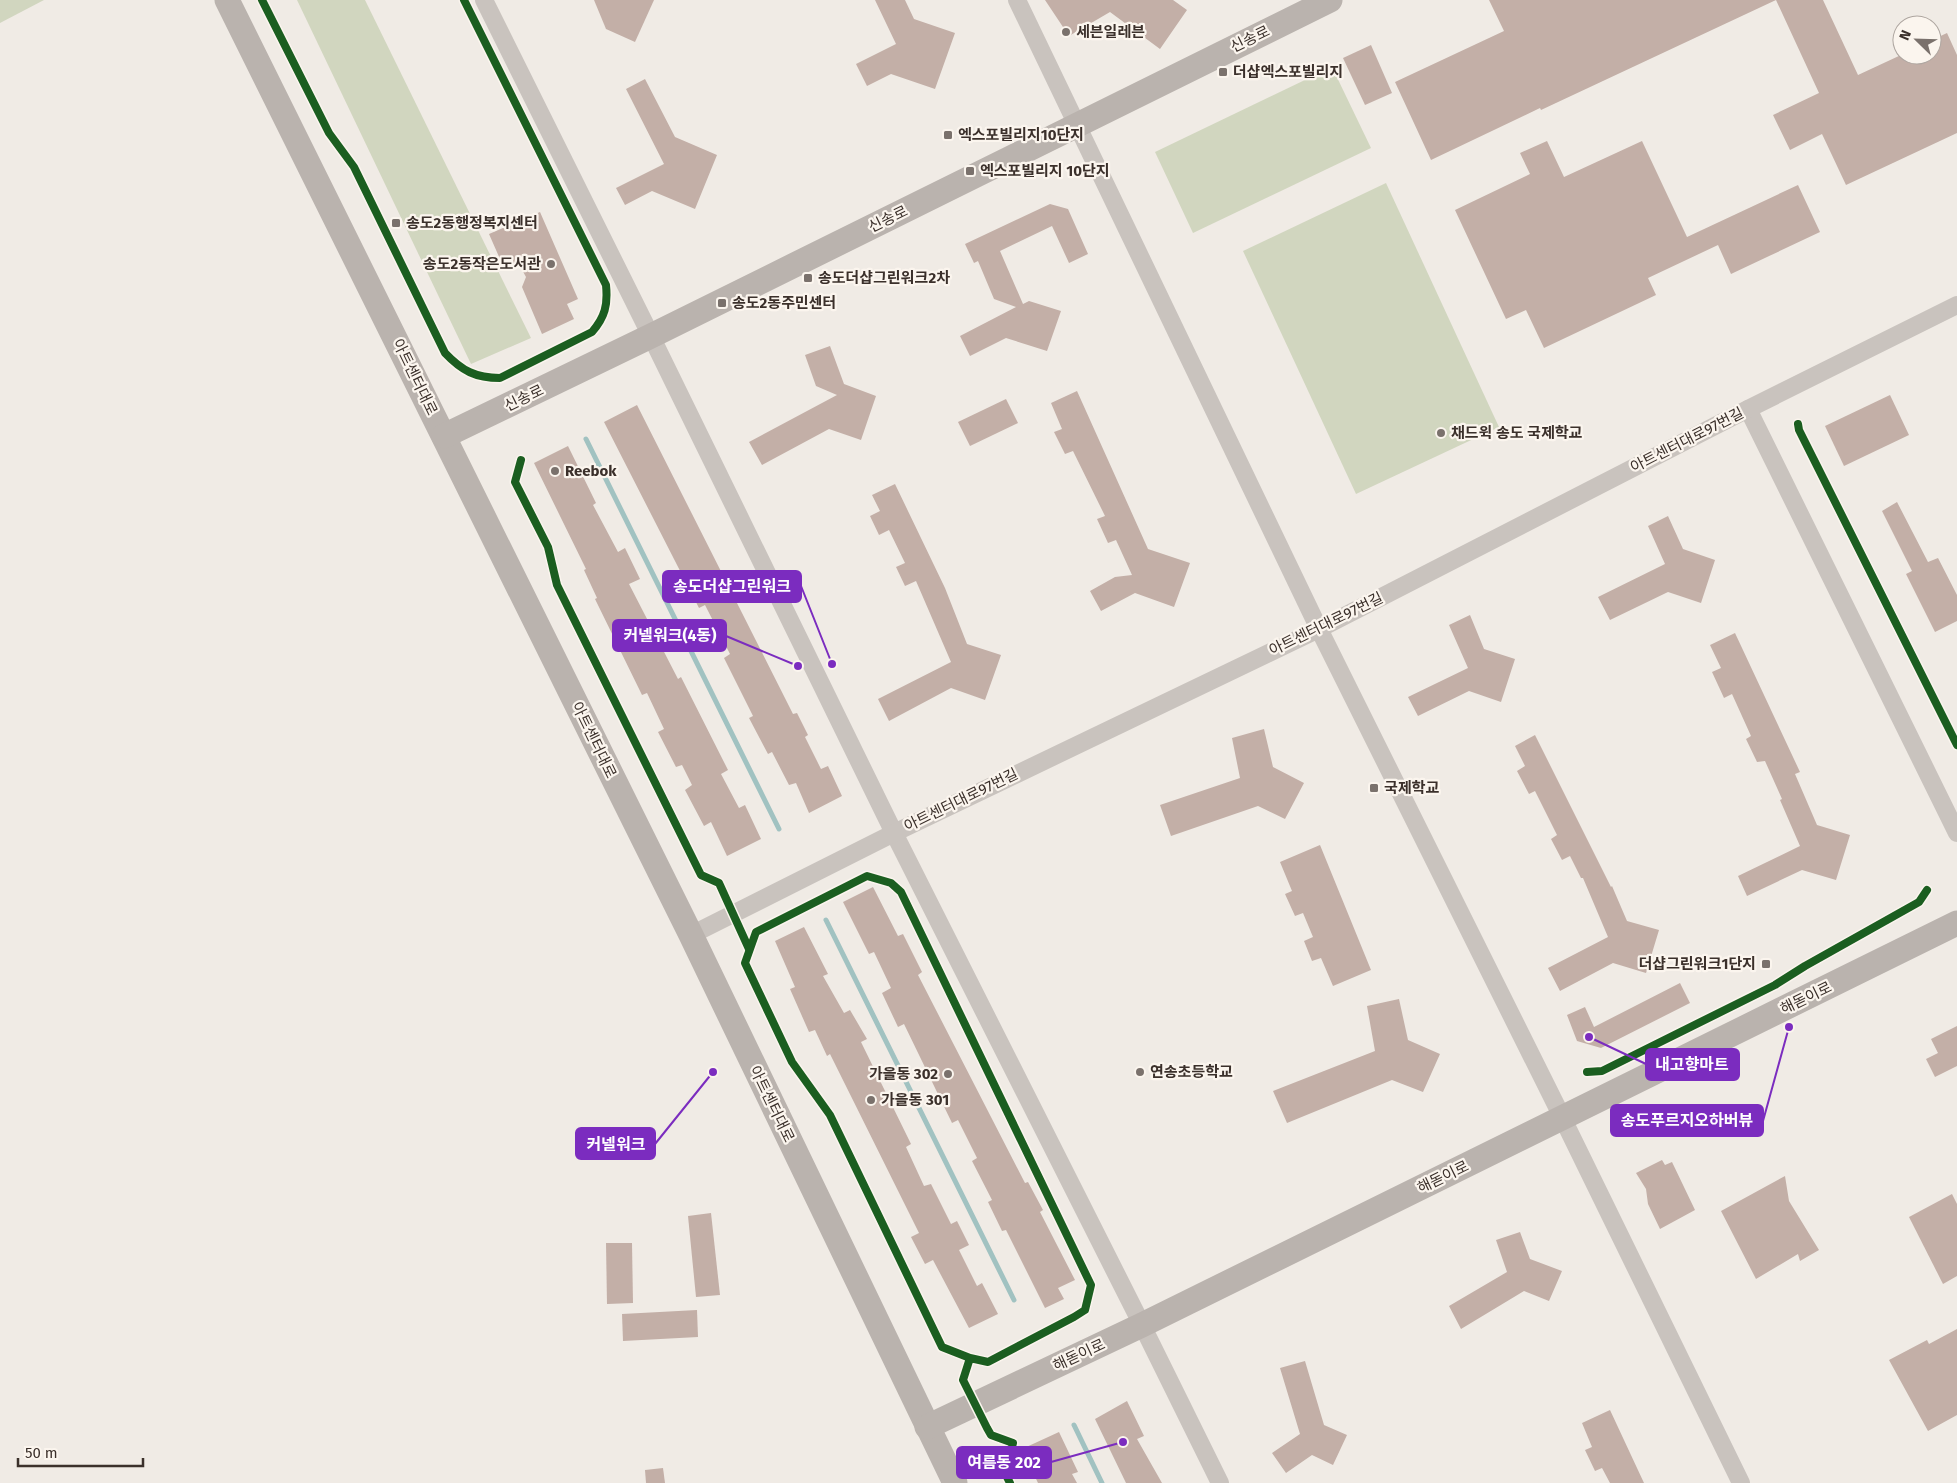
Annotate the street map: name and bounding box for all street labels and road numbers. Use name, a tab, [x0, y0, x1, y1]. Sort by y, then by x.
street label: 신송로	[1227, 22, 1273, 56]
street label: 신송로	[865, 202, 911, 236]
street label: 아트센터대로	[389, 336, 441, 418]
street label: 신송로	[501, 381, 547, 415]
street label: 아트센터대로97번길	[1627, 404, 1747, 476]
street label: 아트센터대로97번길	[1266, 589, 1386, 659]
street label: 아트센터대로	[568, 699, 620, 781]
street label: 아트센터대로97번길	[901, 765, 1021, 835]
street label: 해돋이로	[1777, 978, 1835, 1018]
street label: 아트센터대로	[746, 1063, 798, 1145]
street label: 해돋이로	[1414, 1157, 1472, 1197]
street label: 해돋이로	[1050, 1335, 1108, 1375]

